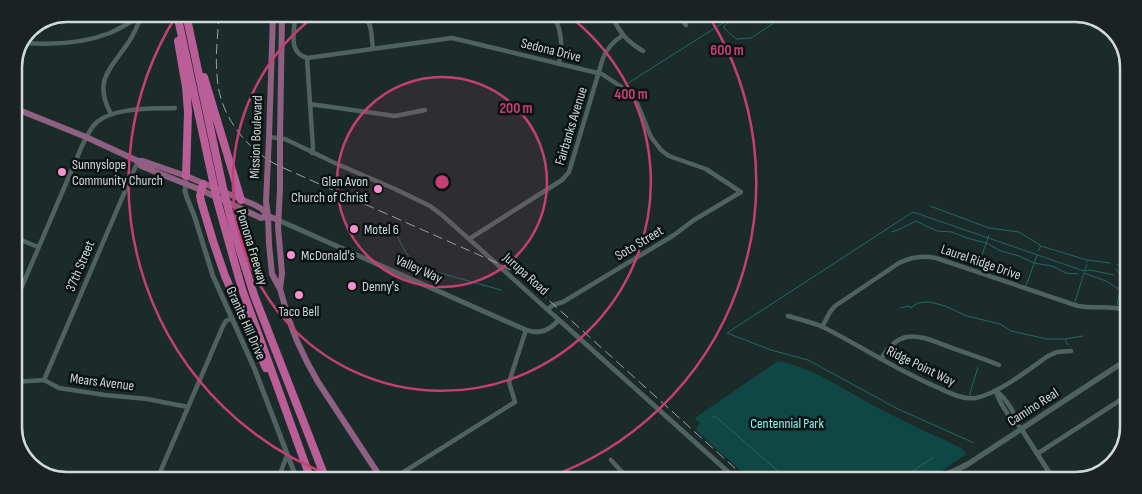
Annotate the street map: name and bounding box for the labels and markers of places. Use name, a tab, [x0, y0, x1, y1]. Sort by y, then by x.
place label: Sunnyslope Community Church	[72, 156, 163, 189]
marker: Sunnyslope Community Church	[56, 166, 68, 178]
place label: Glen Avon Church of Christ	[291, 173, 368, 206]
centre of rings	[433, 173, 451, 191]
marker: Glen Avon Church of Christ	[372, 183, 384, 195]
place label: Motel 6	[364, 221, 399, 238]
marker: Motel 6	[348, 223, 360, 235]
place label: McDonald's	[301, 247, 355, 264]
marker: McDonald's	[285, 249, 297, 261]
place label: Denny's	[362, 278, 399, 295]
marker: Denny's	[346, 280, 358, 292]
marker: Taco Bell	[293, 289, 305, 301]
place label: Taco Bell	[279, 303, 319, 320]

